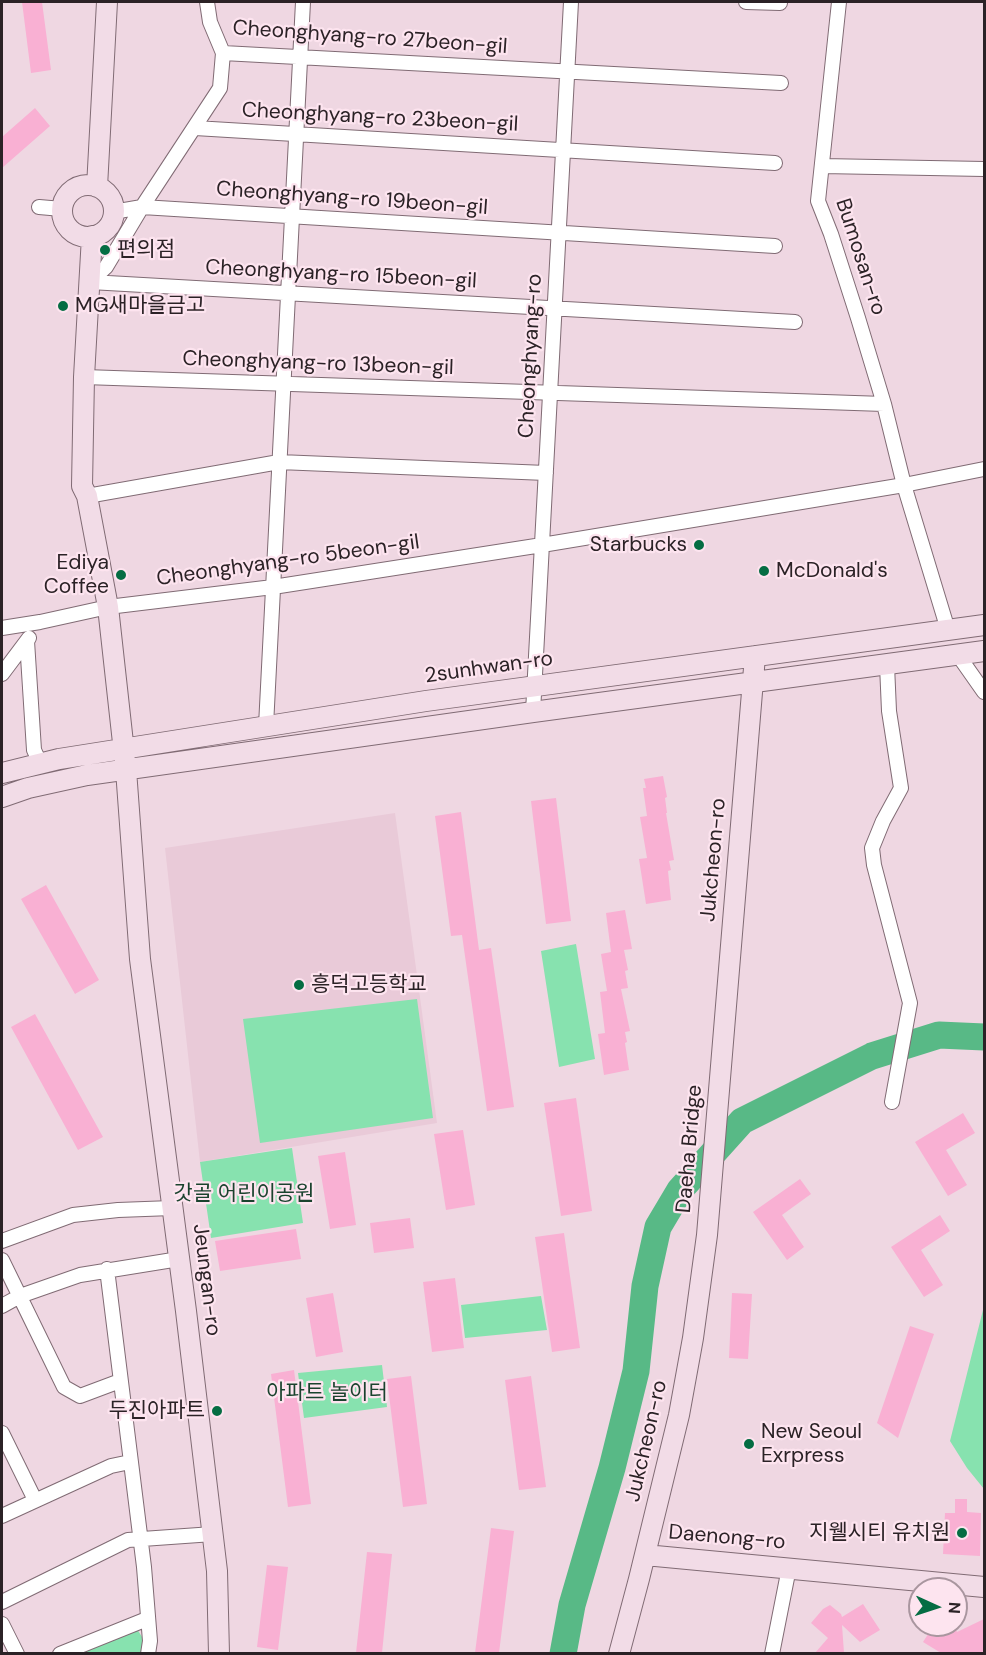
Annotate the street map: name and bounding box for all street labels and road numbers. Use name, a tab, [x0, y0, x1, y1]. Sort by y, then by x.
street label: Cheonghyang-ro 27beon-gil	[232, 16, 508, 60]
street label: Cheonghyang-ro 23beon-gil	[241, 98, 519, 138]
street label: Cheonghyang-ro 19beon-gil	[215, 177, 489, 221]
street label: Bumosan-ro	[829, 196, 891, 318]
street label: Cheonghyang-ro 15beon-gil	[205, 255, 477, 295]
street label: Cheonghyang-ro	[514, 273, 548, 439]
street label: Cheonghyang-ro 13beon-gil	[182, 347, 454, 381]
street label: Cheonghyang-ro 5beon-gil	[155, 530, 421, 592]
street label: 2sunhwan-ro	[423, 647, 555, 689]
street label: Jukcheon-ro	[696, 797, 732, 923]
street label: Daeha Bridge	[672, 1084, 708, 1214]
street label: Jeungan-ro	[187, 1222, 225, 1338]
street label: Jukcheon-ro	[621, 1378, 673, 1504]
street label: Daenong-ro	[667, 1520, 787, 1556]

